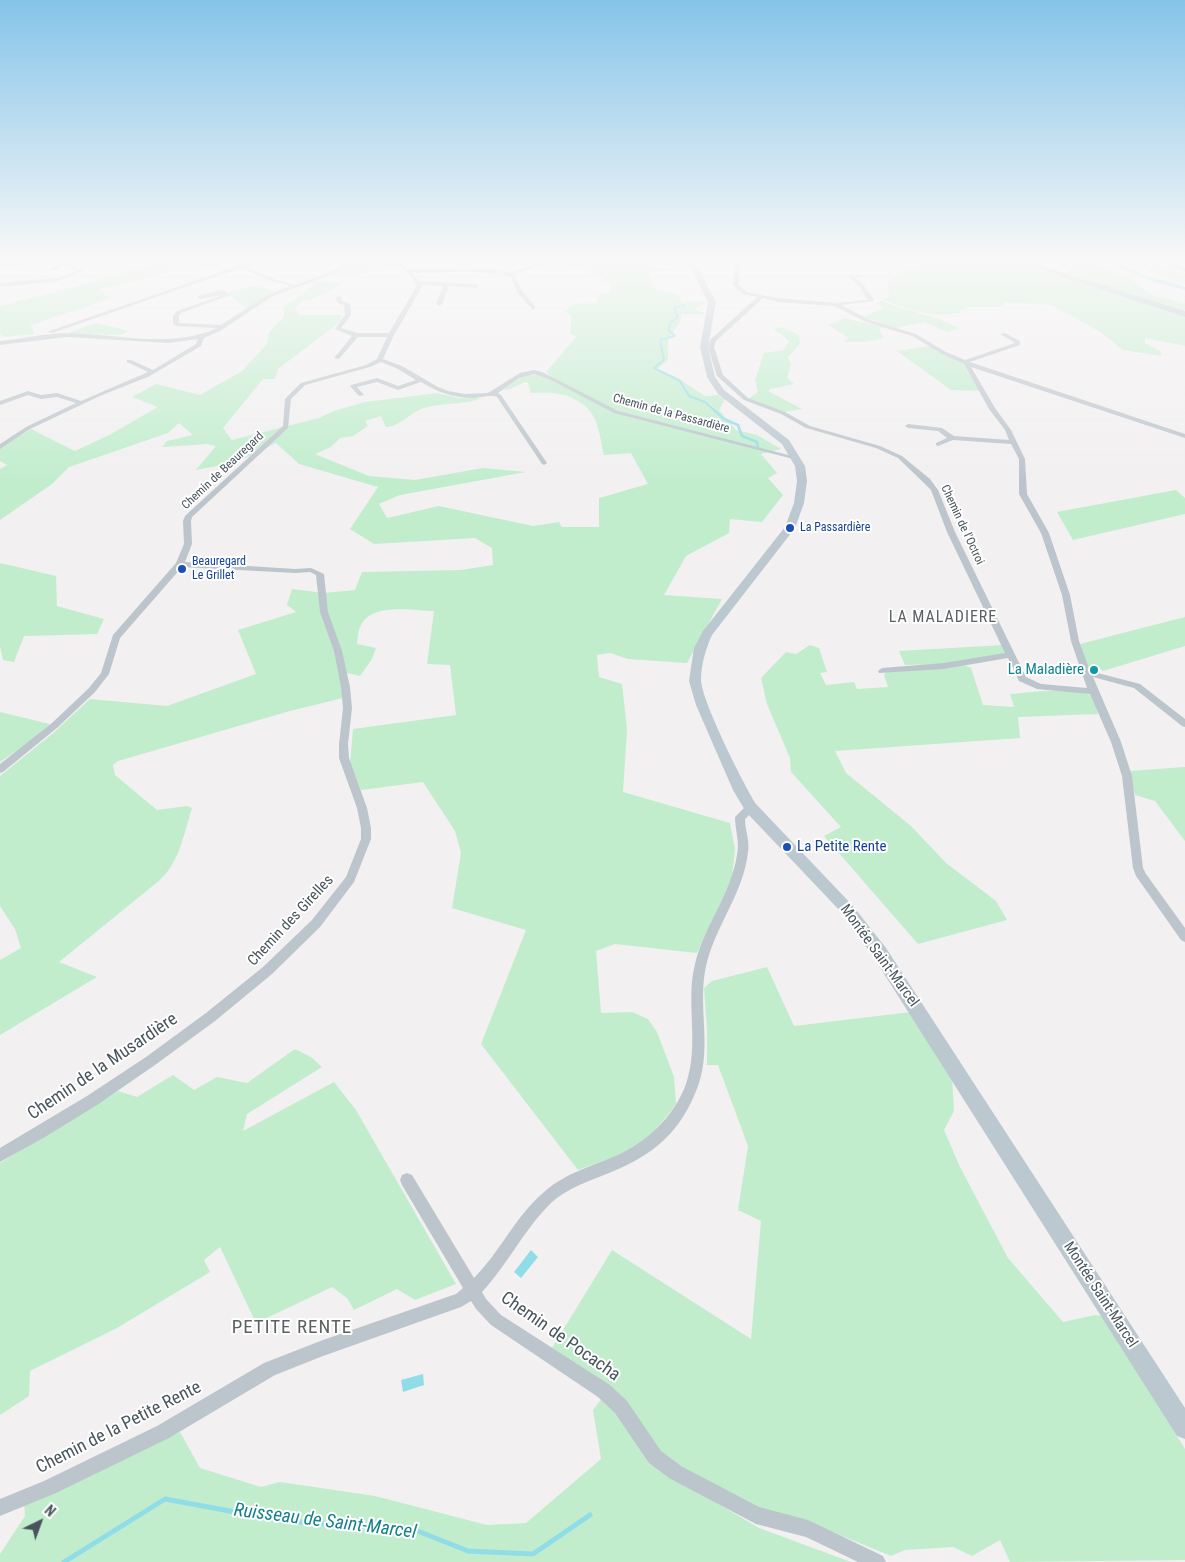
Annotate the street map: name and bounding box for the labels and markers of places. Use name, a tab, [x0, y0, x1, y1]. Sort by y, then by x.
place label: La Passardière	[800, 521, 870, 535]
marker: La Passardière	[784, 522, 796, 534]
place label: Beauregard Le Grillet	[192, 555, 246, 583]
marker: Beauregard Le Grillet	[176, 563, 188, 575]
place label: La Maladière	[1008, 661, 1084, 679]
marker: La Maladière	[1088, 664, 1100, 676]
place label: La Petite Rente	[797, 838, 887, 856]
marker: La Petite Rente	[781, 841, 793, 853]

